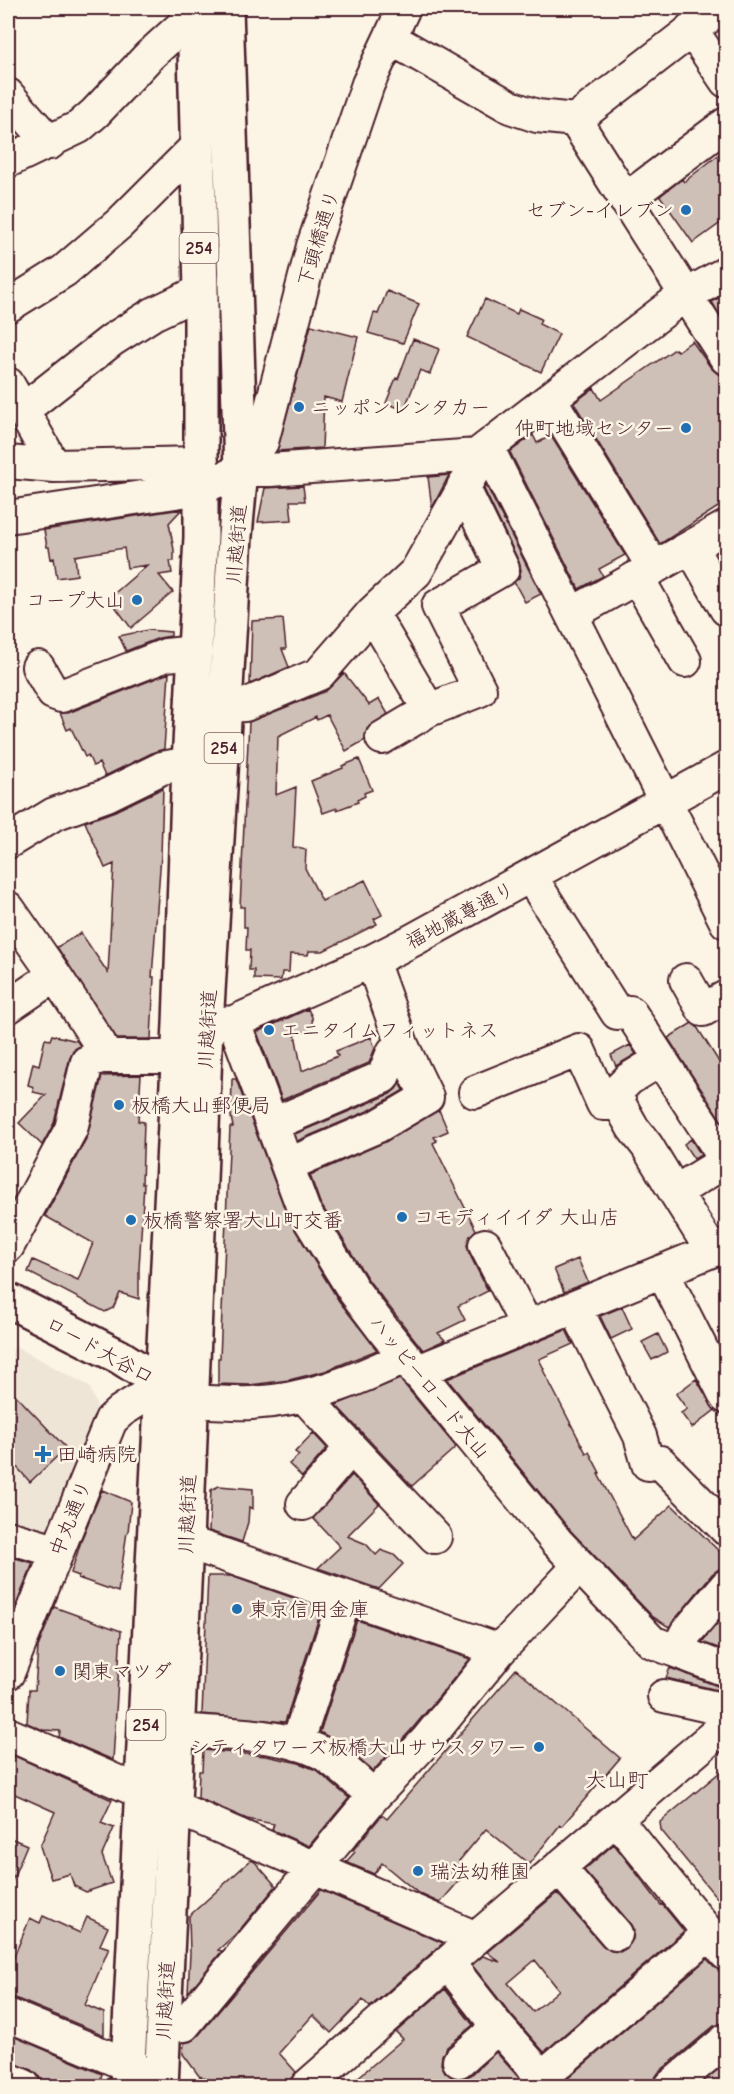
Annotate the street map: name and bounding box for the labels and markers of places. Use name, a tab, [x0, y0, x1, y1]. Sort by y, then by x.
place label: セブン-イレブン	[526, 199, 674, 222]
marker: セブン-イレブン	[679, 203, 693, 217]
place label: ニッポンレンタカー	[311, 396, 490, 419]
marker: ニッポンレンタカー	[292, 400, 306, 414]
place label: 仲町地域センター	[515, 417, 674, 440]
marker: 仲町地域センター	[679, 421, 693, 435]
place label: コープ大山	[26, 589, 125, 612]
marker: コープ大山	[130, 593, 144, 607]
place label: エニタイムフィットネス	[281, 1019, 499, 1042]
marker: エニタイムフィットネス	[262, 1023, 276, 1037]
place label: 板橋大山郵便局	[131, 1094, 271, 1117]
marker: 板橋大山郵便局	[112, 1098, 126, 1112]
place label: コモディイイダ 大山店	[414, 1206, 619, 1229]
place label: 板橋警察署大山町交番	[143, 1209, 343, 1232]
marker: コモディイイダ 大山店	[395, 1210, 409, 1224]
marker: 板橋警察署大山町交番	[124, 1213, 138, 1227]
place label: 田崎病院	[57, 1443, 137, 1466]
marker: 田崎病院	[34, 1445, 52, 1463]
place label: 東京信用金庫	[249, 1598, 369, 1621]
marker: 東京信用金庫	[230, 1602, 244, 1616]
place label: 関東マツダ	[72, 1660, 172, 1683]
marker: 関東マツダ	[53, 1664, 67, 1678]
place label: シティタワーズ板橋大山サウスタワー	[189, 1736, 527, 1759]
marker: シティタワーズ板橋大山サウスタワー	[532, 1740, 546, 1754]
place label: 瑞法幼稚園	[430, 1860, 530, 1883]
marker: 瑞法幼稚園	[411, 1864, 425, 1878]

